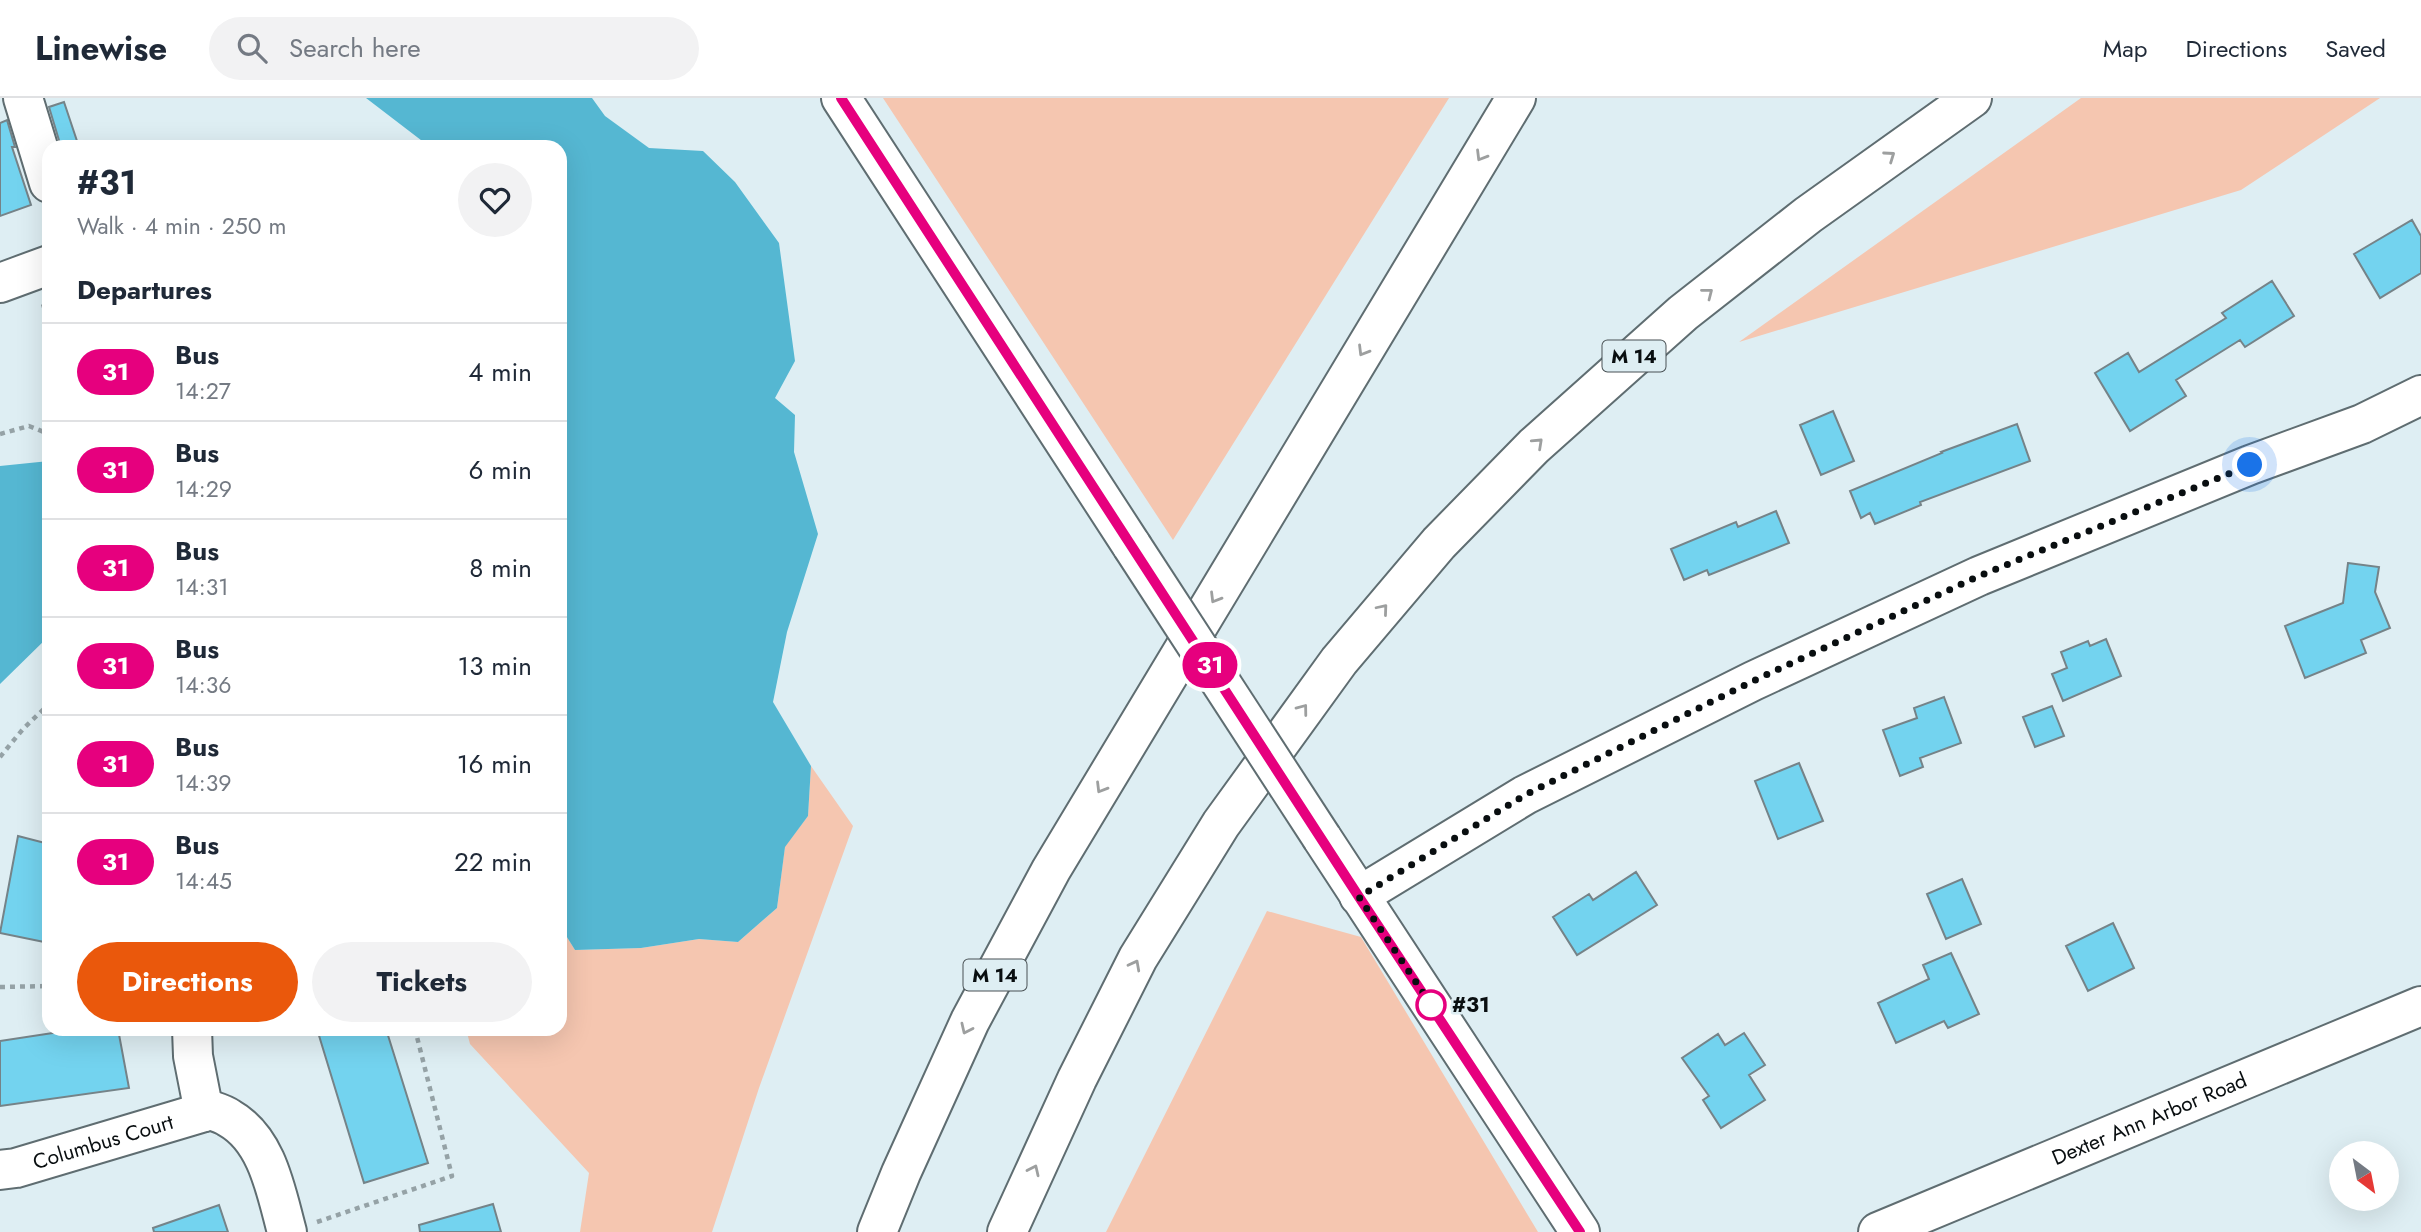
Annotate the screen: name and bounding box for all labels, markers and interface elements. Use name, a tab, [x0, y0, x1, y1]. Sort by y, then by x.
search box	[209, 17, 699, 80]
text: Linewise	[35, 25, 167, 72]
icon: search	[233, 29, 271, 67]
text: Search here	[289, 29, 421, 67]
text: Map	[2103, 31, 2148, 66]
text: Directions	[2186, 31, 2287, 66]
text: Saved	[2325, 31, 2386, 66]
one-way arrow	[1476, 149, 1489, 162]
one-way arrow	[1882, 152, 1895, 164]
text: #31	[77, 159, 136, 206]
button: heart	[458, 163, 532, 237]
text: Walk · 4 min · 250 m	[77, 209, 286, 243]
text: Departures	[77, 271, 212, 309]
one-way arrow	[1701, 288, 1713, 301]
text: Bus	[175, 336, 219, 374]
road number: M 14	[1602, 340, 1666, 372]
one-way arrow	[1358, 343, 1371, 356]
text: 4 min	[468, 353, 532, 391]
text: 31	[102, 354, 129, 389]
text: 14:27	[175, 374, 231, 408]
text: Bus	[175, 434, 219, 472]
one-way arrow	[1530, 439, 1543, 451]
your location	[2232, 447, 2267, 482]
text: 6 min	[469, 451, 532, 489]
text: 31	[102, 452, 129, 487]
text: 14:29	[175, 472, 232, 506]
text: Bus	[175, 532, 219, 570]
text: 8 min	[469, 549, 532, 587]
text: 31	[102, 550, 129, 585]
text: 14:31	[175, 570, 229, 604]
one-way arrow	[1210, 591, 1223, 604]
one-way arrow	[1375, 605, 1387, 618]
text: Bus	[175, 630, 219, 668]
line badge: 31	[1178, 642, 1242, 688]
text: 13 min	[458, 647, 532, 685]
text: 31	[1196, 647, 1224, 682]
text: 31	[102, 648, 129, 683]
text: 14:36	[175, 668, 231, 702]
one-way arrow	[1295, 704, 1308, 717]
text: Bus	[175, 728, 219, 766]
text: 16 min	[457, 745, 532, 783]
text: 31	[102, 746, 129, 781]
text: 14:39	[175, 766, 231, 800]
one-way arrow	[1096, 780, 1109, 793]
text: Bus	[175, 826, 219, 864]
text: 22 min	[454, 843, 532, 881]
text: 31	[102, 844, 129, 879]
text: 14:45	[175, 864, 232, 898]
button: Directions	[77, 942, 298, 1022]
button: Tickets	[312, 942, 532, 1022]
road number: M 14	[964, 960, 1026, 990]
one-way arrow	[1127, 960, 1140, 973]
marker: #31	[1416, 990, 1446, 1020]
place label: #31	[1452, 990, 1490, 1020]
one-way arrow	[961, 1022, 975, 1034]
street label: Dexter Ann Arbor Road	[2047, 1065, 2251, 1173]
street label: Columbus Court	[29, 1107, 177, 1177]
north arrow	[2329, 1141, 2399, 1211]
map controls	[2329, 1141, 2399, 1211]
one-way arrow	[1026, 1164, 1040, 1177]

